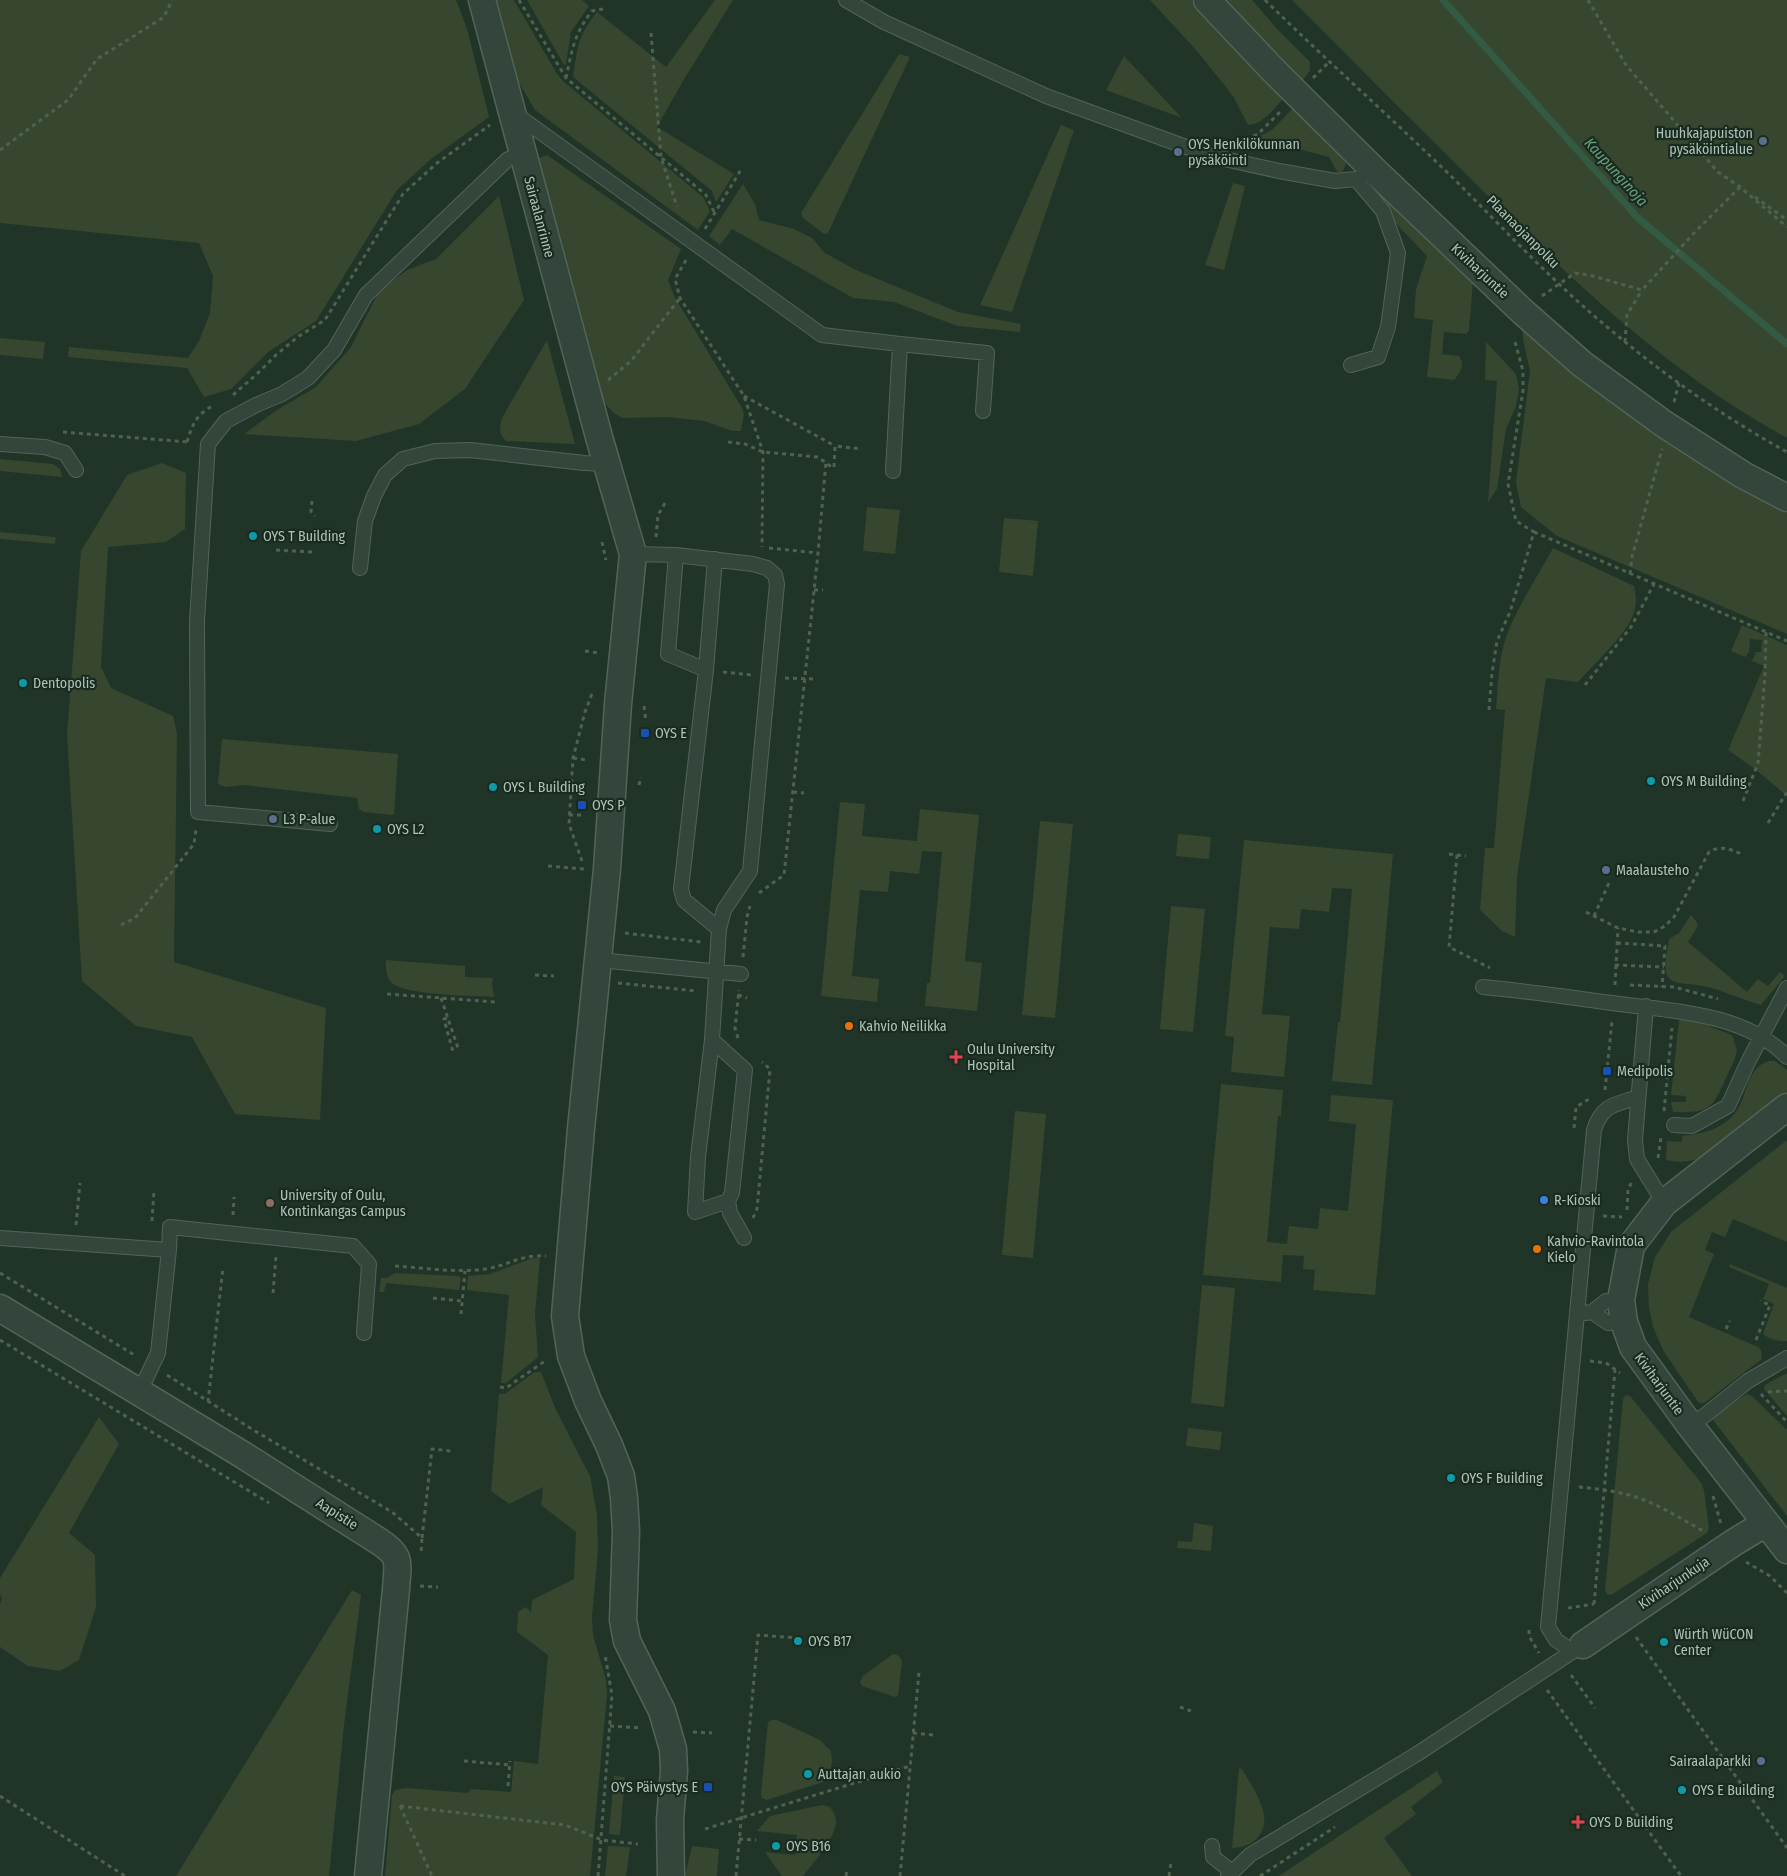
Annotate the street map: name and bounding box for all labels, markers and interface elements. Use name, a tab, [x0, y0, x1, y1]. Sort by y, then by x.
place label: Huuhkajapuiston pysäköintialue	[1656, 125, 1753, 158]
water label: Kaupunginoja	[1581, 134, 1652, 210]
marker: Huuhkajapuiston pysäköintialue	[1757, 135, 1769, 147]
place label: OYS Henkilökunnan pysäköinti	[1188, 136, 1300, 169]
marker: OYS Henkilökunnan pysäköinti	[1172, 146, 1184, 158]
street label: Sairaalanrinne	[520, 175, 558, 259]
street label: Plaanaojanpolku	[1483, 192, 1563, 272]
street label: Kiviharjuntie	[1448, 240, 1513, 302]
place label: OYS T Building	[263, 528, 346, 545]
marker: OYS T Building	[247, 530, 259, 542]
place label: Dentopolis	[33, 675, 95, 692]
marker: Dentopolis	[17, 677, 29, 689]
place label: OYS E	[655, 725, 687, 742]
marker: OYS E	[639, 727, 651, 739]
place label: OYS M Building	[1661, 773, 1747, 790]
marker: OYS M Building	[1645, 775, 1657, 787]
place label: OYS L Building	[503, 779, 585, 796]
marker: OYS L Building	[487, 781, 499, 793]
place label: OYS P	[592, 797, 625, 814]
marker: OYS P	[576, 799, 588, 811]
place label: L3 P-alue	[283, 811, 336, 828]
marker: L3 P-alue	[267, 813, 279, 825]
place label: OYS L2	[387, 821, 425, 838]
marker: OYS L2	[371, 823, 383, 835]
place label: Maalausteho	[1616, 862, 1689, 879]
marker: Maalausteho	[1600, 864, 1612, 876]
place label: Kahvio Neilikka	[859, 1018, 947, 1035]
marker: Kahvio Neilikka	[843, 1020, 855, 1032]
place label: Oulu University Hospital	[967, 1041, 1055, 1074]
marker: Oulu University Hospital	[949, 1050, 963, 1064]
place label: Medipolis	[1617, 1063, 1673, 1080]
marker: Medipolis	[1601, 1065, 1613, 1077]
place label: University of Oulu, Kontinkangas Campus	[280, 1187, 406, 1220]
place label: R-Kioski	[1554, 1192, 1601, 1209]
marker: R-Kioski	[1538, 1194, 1550, 1206]
marker: University of Oulu, Kontinkangas Campus	[264, 1197, 276, 1209]
place label: Kahvio-Ravintola Kielo	[1547, 1233, 1644, 1266]
marker: Kahvio-Ravintola Kielo	[1531, 1243, 1543, 1255]
street label: Kiviharjuntie	[1631, 1349, 1687, 1419]
place label: OYS F Building	[1461, 1470, 1543, 1487]
marker: OYS F Building	[1445, 1472, 1457, 1484]
street label: Aapistie	[313, 1495, 361, 1533]
street label: Kiviharjunkuja	[1635, 1553, 1713, 1613]
place label: Würth WüCON Center	[1674, 1626, 1754, 1659]
place label: OYS B17	[808, 1633, 852, 1650]
marker: OYS B17	[792, 1635, 804, 1647]
marker: Würth WüCON Center	[1658, 1636, 1670, 1648]
place label: Sairaalaparkki	[1670, 1753, 1751, 1770]
marker: Sairaalaparkki	[1755, 1755, 1767, 1767]
place label: Auttajan aukio	[818, 1766, 901, 1783]
marker: Auttajan aukio	[802, 1768, 814, 1780]
place label: OYS Päivystys E	[611, 1779, 698, 1796]
marker: OYS Päivystys E	[702, 1781, 714, 1793]
place label: OYS E Building	[1692, 1782, 1775, 1799]
marker: OYS E Building	[1676, 1784, 1688, 1796]
place label: OYS D Building	[1589, 1814, 1673, 1831]
marker: OYS D Building	[1571, 1815, 1585, 1829]
place label: OYS B16	[786, 1838, 831, 1855]
marker: OYS B16	[770, 1840, 782, 1852]

